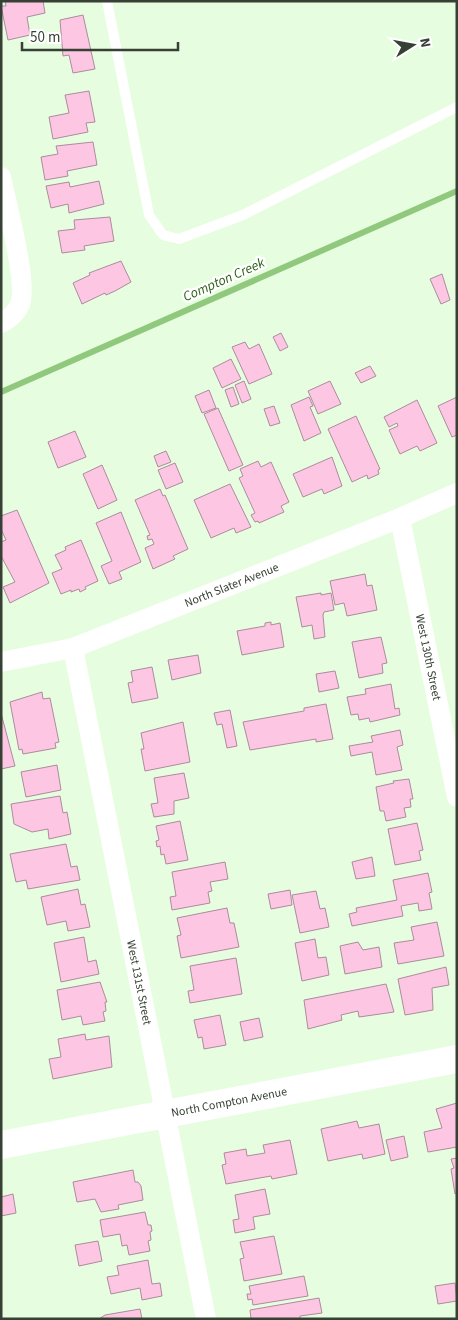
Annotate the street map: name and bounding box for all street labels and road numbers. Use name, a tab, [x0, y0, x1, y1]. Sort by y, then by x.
street label: North Slater Avenue	[182, 559, 281, 611]
street label: West 130th Street	[411, 612, 446, 702]
street label: West 131st Street	[123, 939, 156, 1026]
street label: North Compton Avenue	[170, 1083, 288, 1121]

